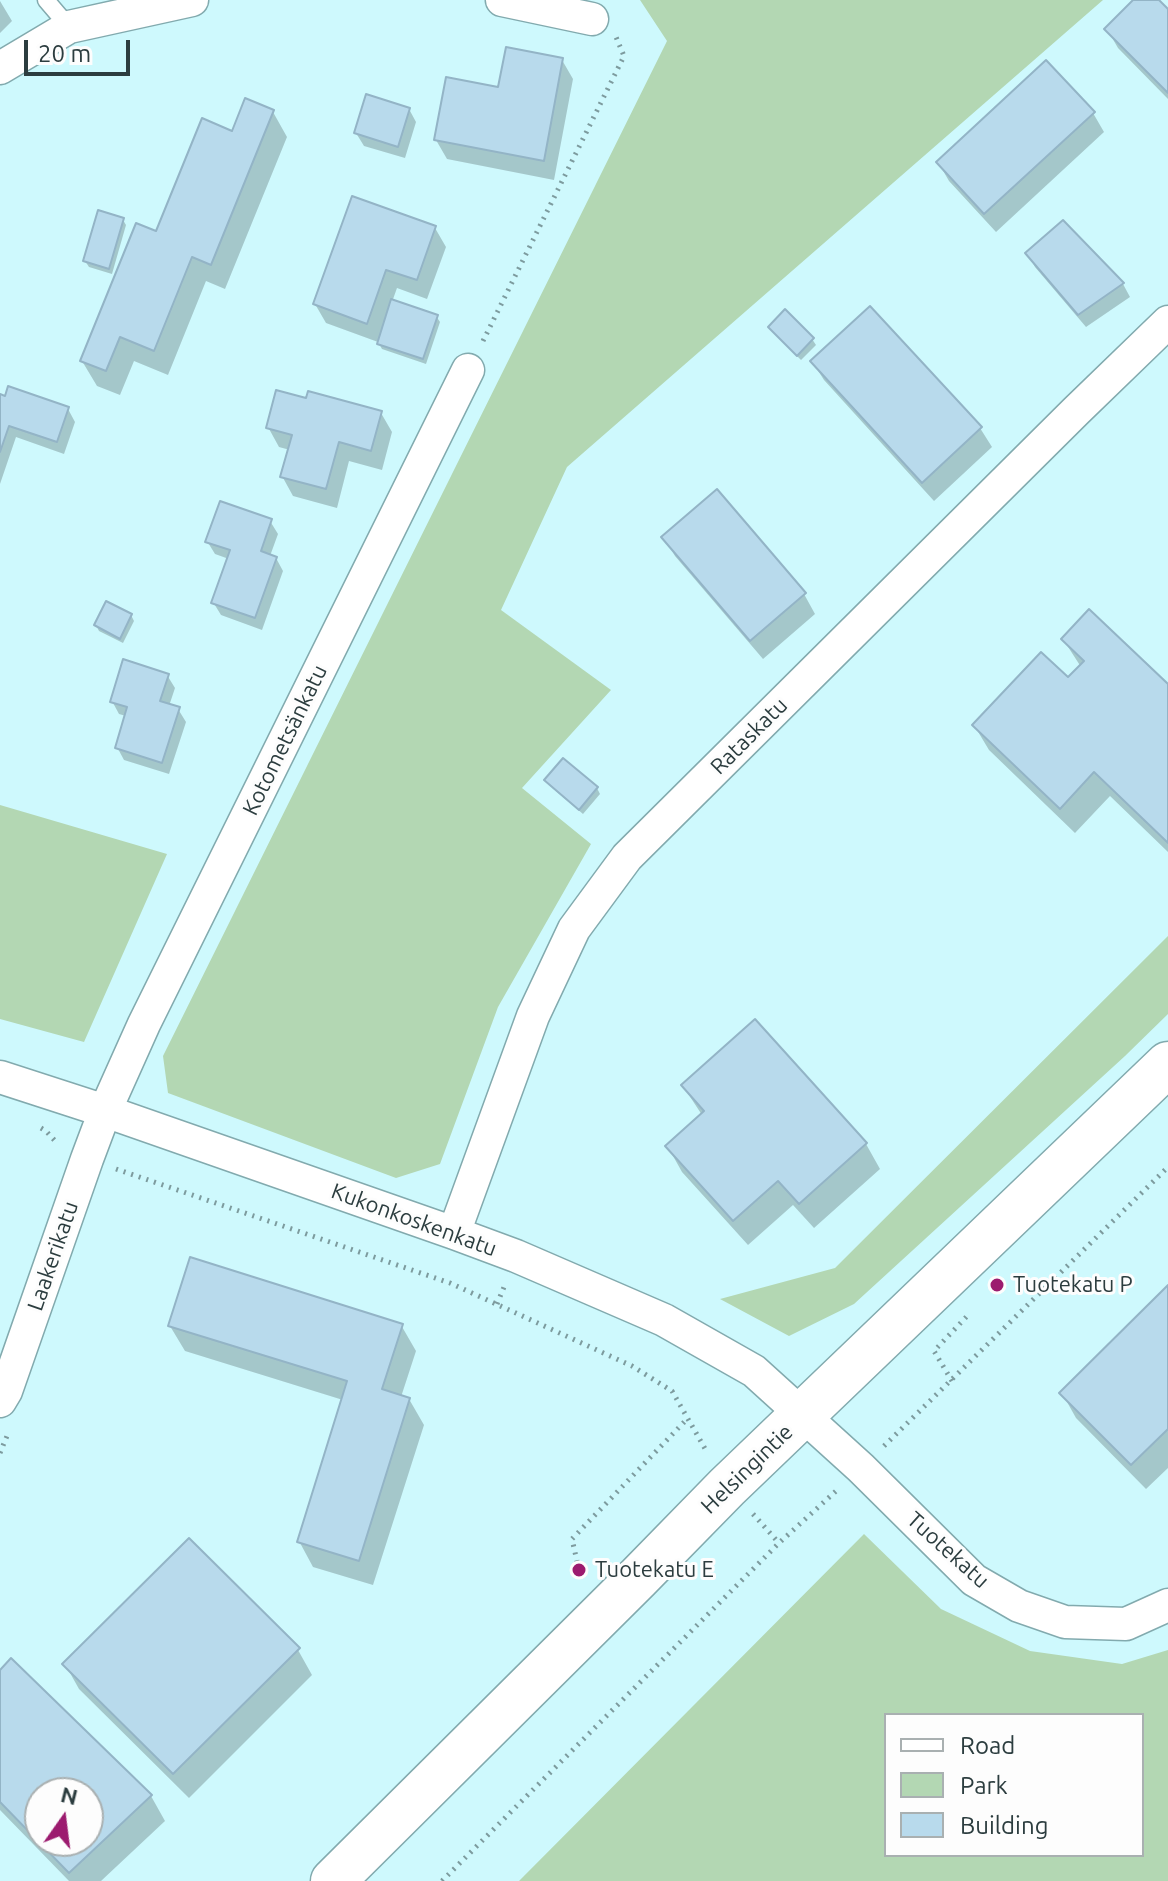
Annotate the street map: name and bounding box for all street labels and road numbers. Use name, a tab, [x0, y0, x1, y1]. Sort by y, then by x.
street label: Kotometsänkatu	[237, 660, 333, 820]
street label: Rataskatu	[705, 692, 793, 780]
street label: Kukonkoskenkatu	[328, 1178, 500, 1262]
street label: Laakerikatu	[22, 1198, 84, 1314]
street label: Helsingintie	[696, 1419, 798, 1519]
street label: Tuotekatu	[901, 1506, 995, 1594]

